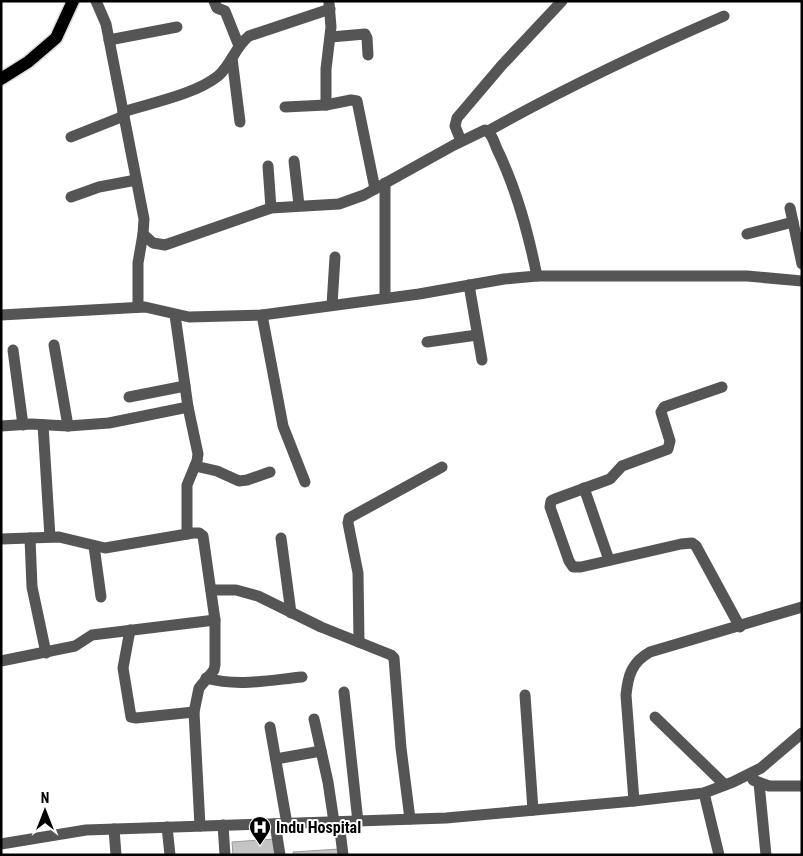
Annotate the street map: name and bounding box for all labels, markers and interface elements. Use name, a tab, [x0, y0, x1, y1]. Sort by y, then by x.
north arrow	[20, 786, 70, 836]
text: N	[41, 790, 49, 806]
hospital icon: Indu Hospital	[248, 815, 272, 846]
place label: Indu Hospital	[276, 818, 361, 837]

